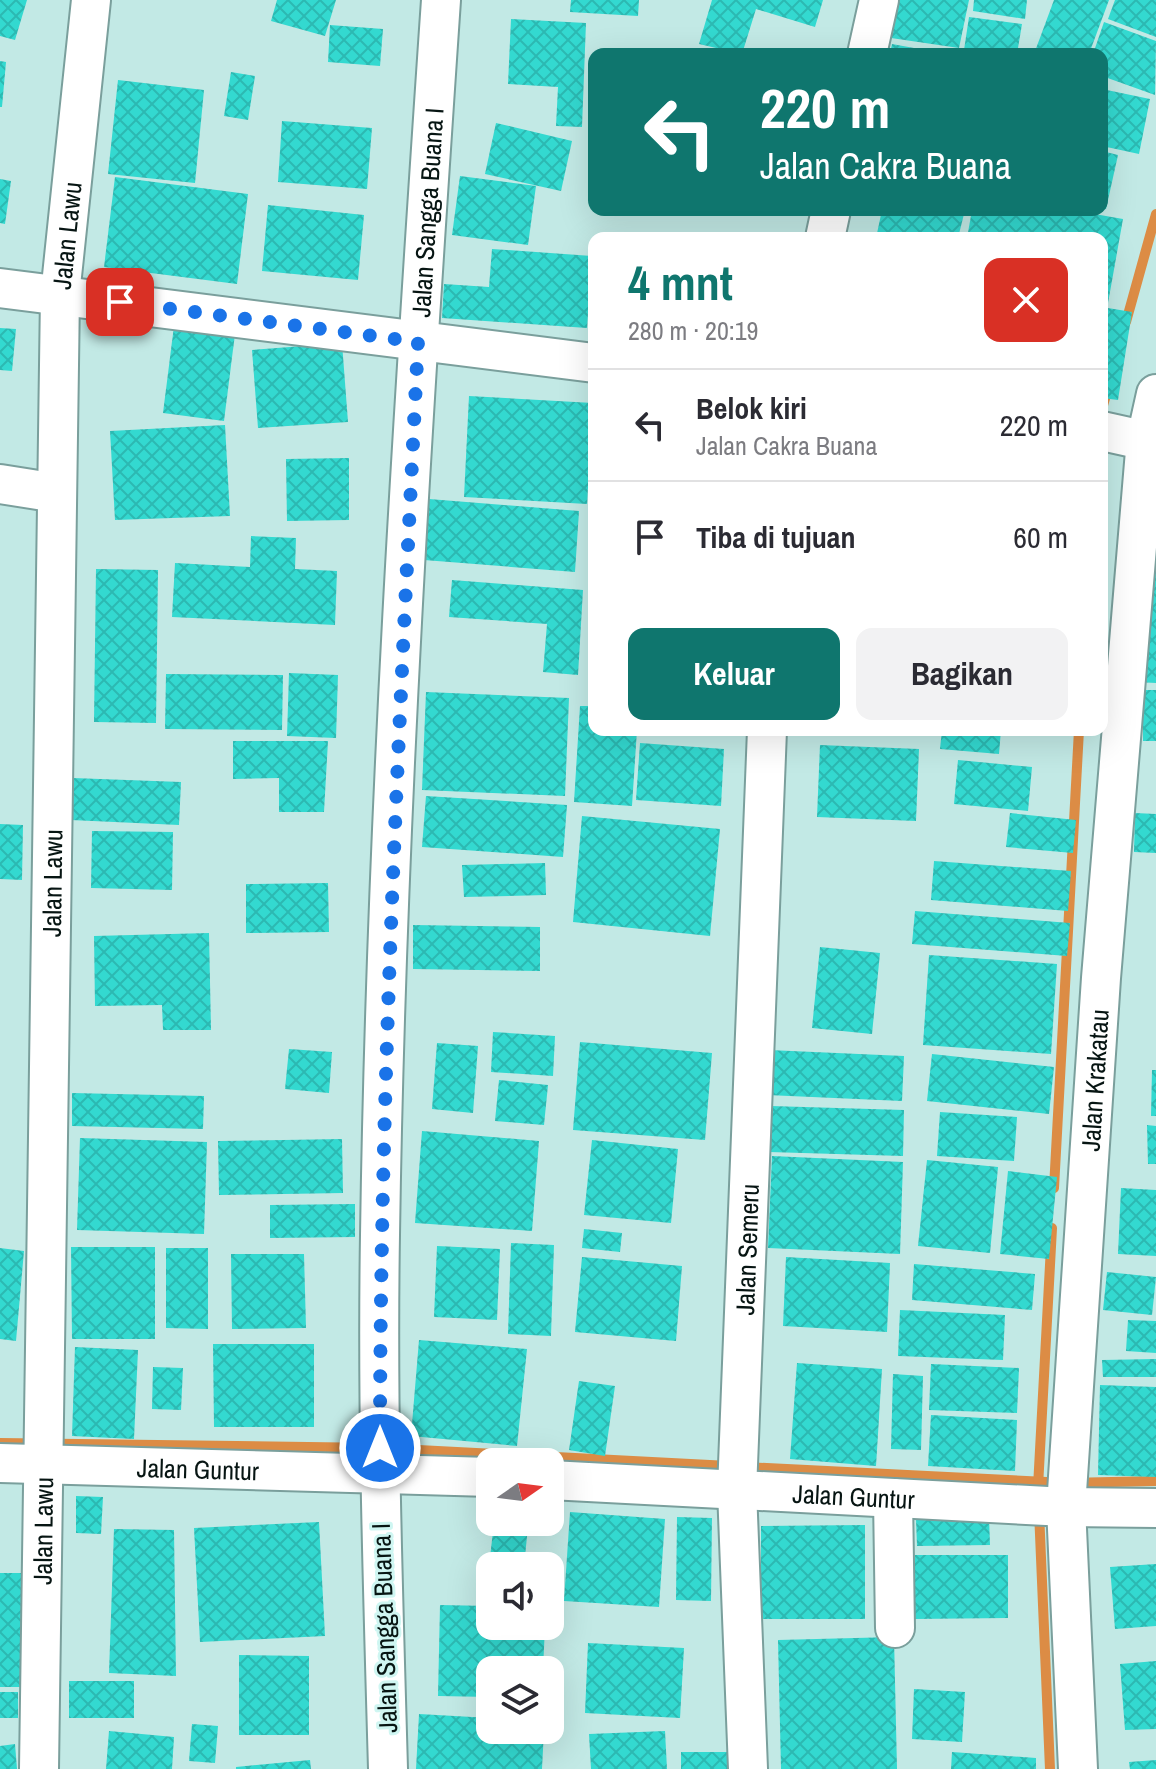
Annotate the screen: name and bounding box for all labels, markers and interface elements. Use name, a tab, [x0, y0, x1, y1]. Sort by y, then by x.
text: 220 m	[760, 70, 890, 145]
icon: left	[628, 80, 732, 184]
street label: Jalan Sangga Buana I	[402, 106, 451, 318]
text: Jalan Cakra Buana	[760, 142, 1011, 190]
street label: Jalan Lawu	[43, 180, 89, 291]
text: 4 mnt	[628, 250, 733, 315]
button: close	[984, 258, 1068, 342]
pin	[86, 268, 154, 336]
icon: arrive	[98, 280, 142, 324]
text: 280 m · 20:19	[628, 313, 758, 348]
text: Belok kiri	[696, 388, 807, 428]
icon: left	[628, 403, 672, 447]
text: 220 m	[1000, 405, 1068, 445]
text: Jalan Cakra Buana	[696, 428, 877, 463]
icon: arrive	[628, 515, 672, 559]
text: Tiba di tujuan	[696, 517, 856, 557]
text: 60 m	[1013, 517, 1068, 557]
button: Keluar	[628, 628, 840, 720]
button: Bagikan	[856, 628, 1068, 720]
street label: Jalan Lawu	[33, 829, 70, 937]
street label: Jalan Krakatau	[1072, 1008, 1116, 1152]
street label: Jalan Semeru	[726, 1183, 767, 1316]
position arrow	[338, 1406, 422, 1490]
north arrow	[476, 1448, 564, 1536]
map controls	[476, 1448, 564, 1744]
street label: Jalan Guntur	[136, 1449, 259, 1488]
street label: Jalan Guntur	[792, 1475, 915, 1517]
street label: Jalan Lawu	[24, 1477, 61, 1585]
street label: Jalan Sangga Buana I	[363, 1523, 405, 1733]
button: sound	[476, 1552, 564, 1640]
button: layers	[476, 1656, 564, 1744]

